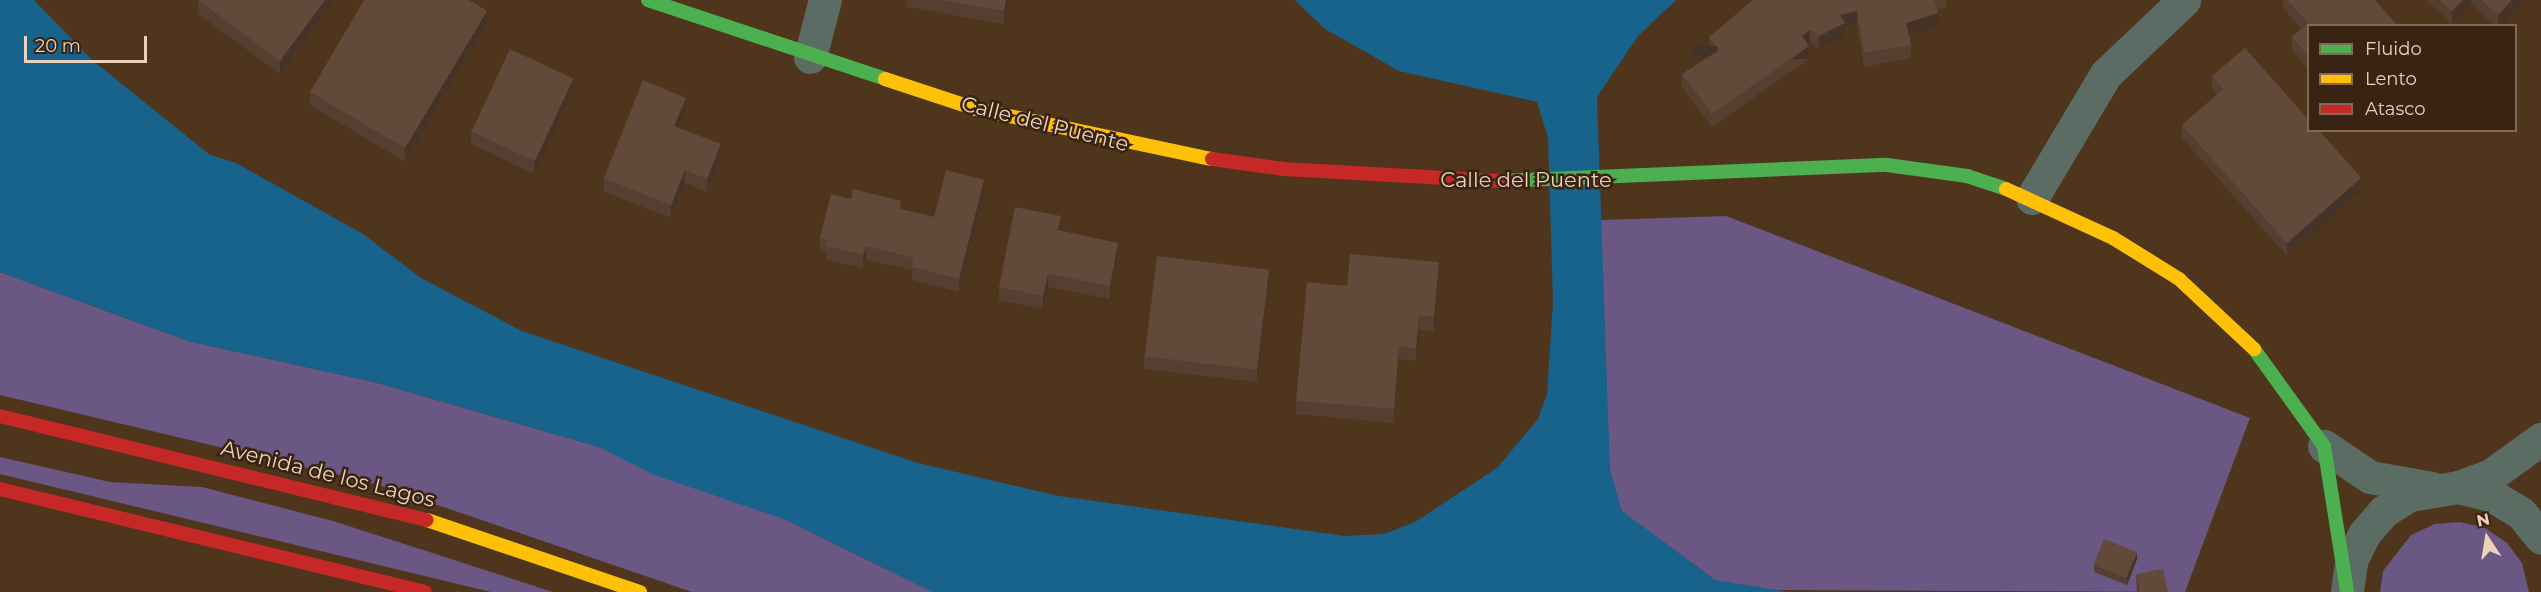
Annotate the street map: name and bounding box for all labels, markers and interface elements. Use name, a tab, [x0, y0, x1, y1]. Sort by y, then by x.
scale bar	[27, 24, 150, 62]
legend	[2307, 24, 2517, 132]
text: 20 m	[35, 35, 81, 57]
text: Fluido	[2365, 38, 2422, 60]
text: Lento	[2365, 68, 2417, 90]
street label: Calle del Puente	[959, 91, 1131, 157]
text: Atasco	[2365, 98, 2425, 120]
street label: Calle del Puente	[1440, 167, 1612, 193]
street label: Avenida de los Lagos	[218, 435, 438, 513]
north arrow	[2457, 508, 2517, 568]
text: N	[2475, 509, 2491, 531]

